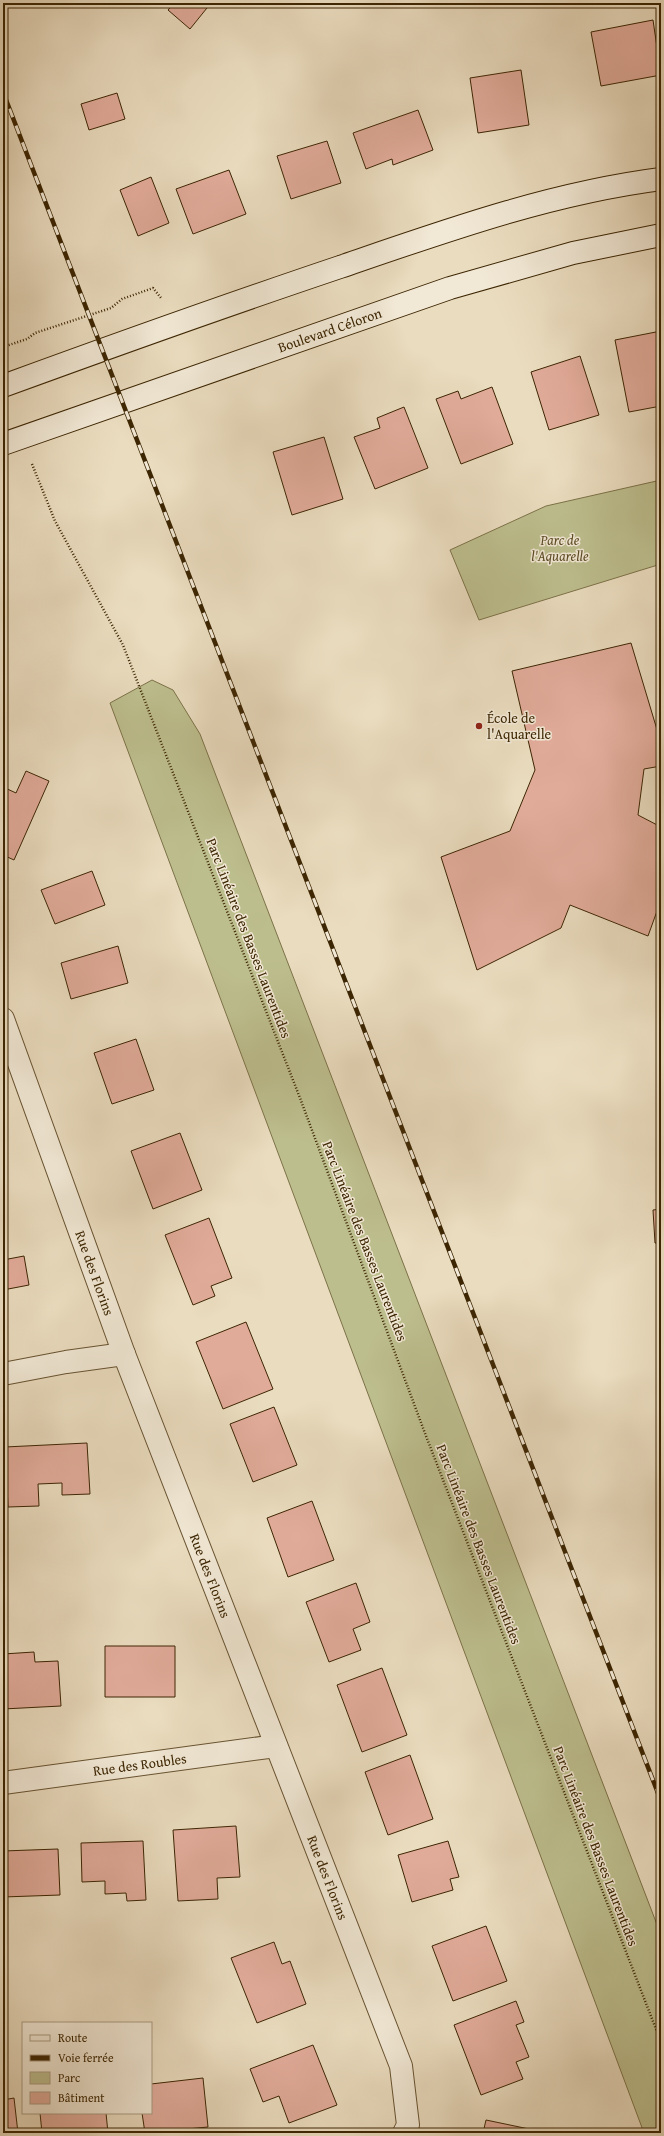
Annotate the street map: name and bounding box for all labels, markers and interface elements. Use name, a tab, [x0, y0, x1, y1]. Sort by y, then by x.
street label: Boulevard Céloron	[275, 303, 384, 357]
park label: Parc de l'Aquarelle	[531, 530, 589, 566]
place label: École de l'Aquarelle	[487, 708, 552, 744]
marker: École de l'Aquarelle	[474, 721, 484, 731]
street label: Parc Linéaire des Basses Laurentides	[202, 835, 296, 1041]
street label: Parc Linéaire des Basses Laurentides	[318, 1138, 412, 1344]
street label: Rue des Florins	[70, 1228, 119, 1318]
street label: Parc Linéaire des Basses Laurentides	[432, 1441, 526, 1647]
street label: Rue des Florins	[185, 1530, 236, 1621]
street label: Parc Linéaire des Basses Laurentides	[549, 1743, 643, 1949]
street label: Rue des Roubles	[92, 1748, 188, 1781]
street label: Rue des Florins	[302, 1832, 353, 1923]
legend	[22, 2022, 152, 2114]
text: Route	[58, 2029, 88, 2046]
text: Voie ferrée	[58, 2049, 114, 2066]
text: Parc	[58, 2069, 81, 2086]
text: Bâtiment	[58, 2089, 105, 2106]

